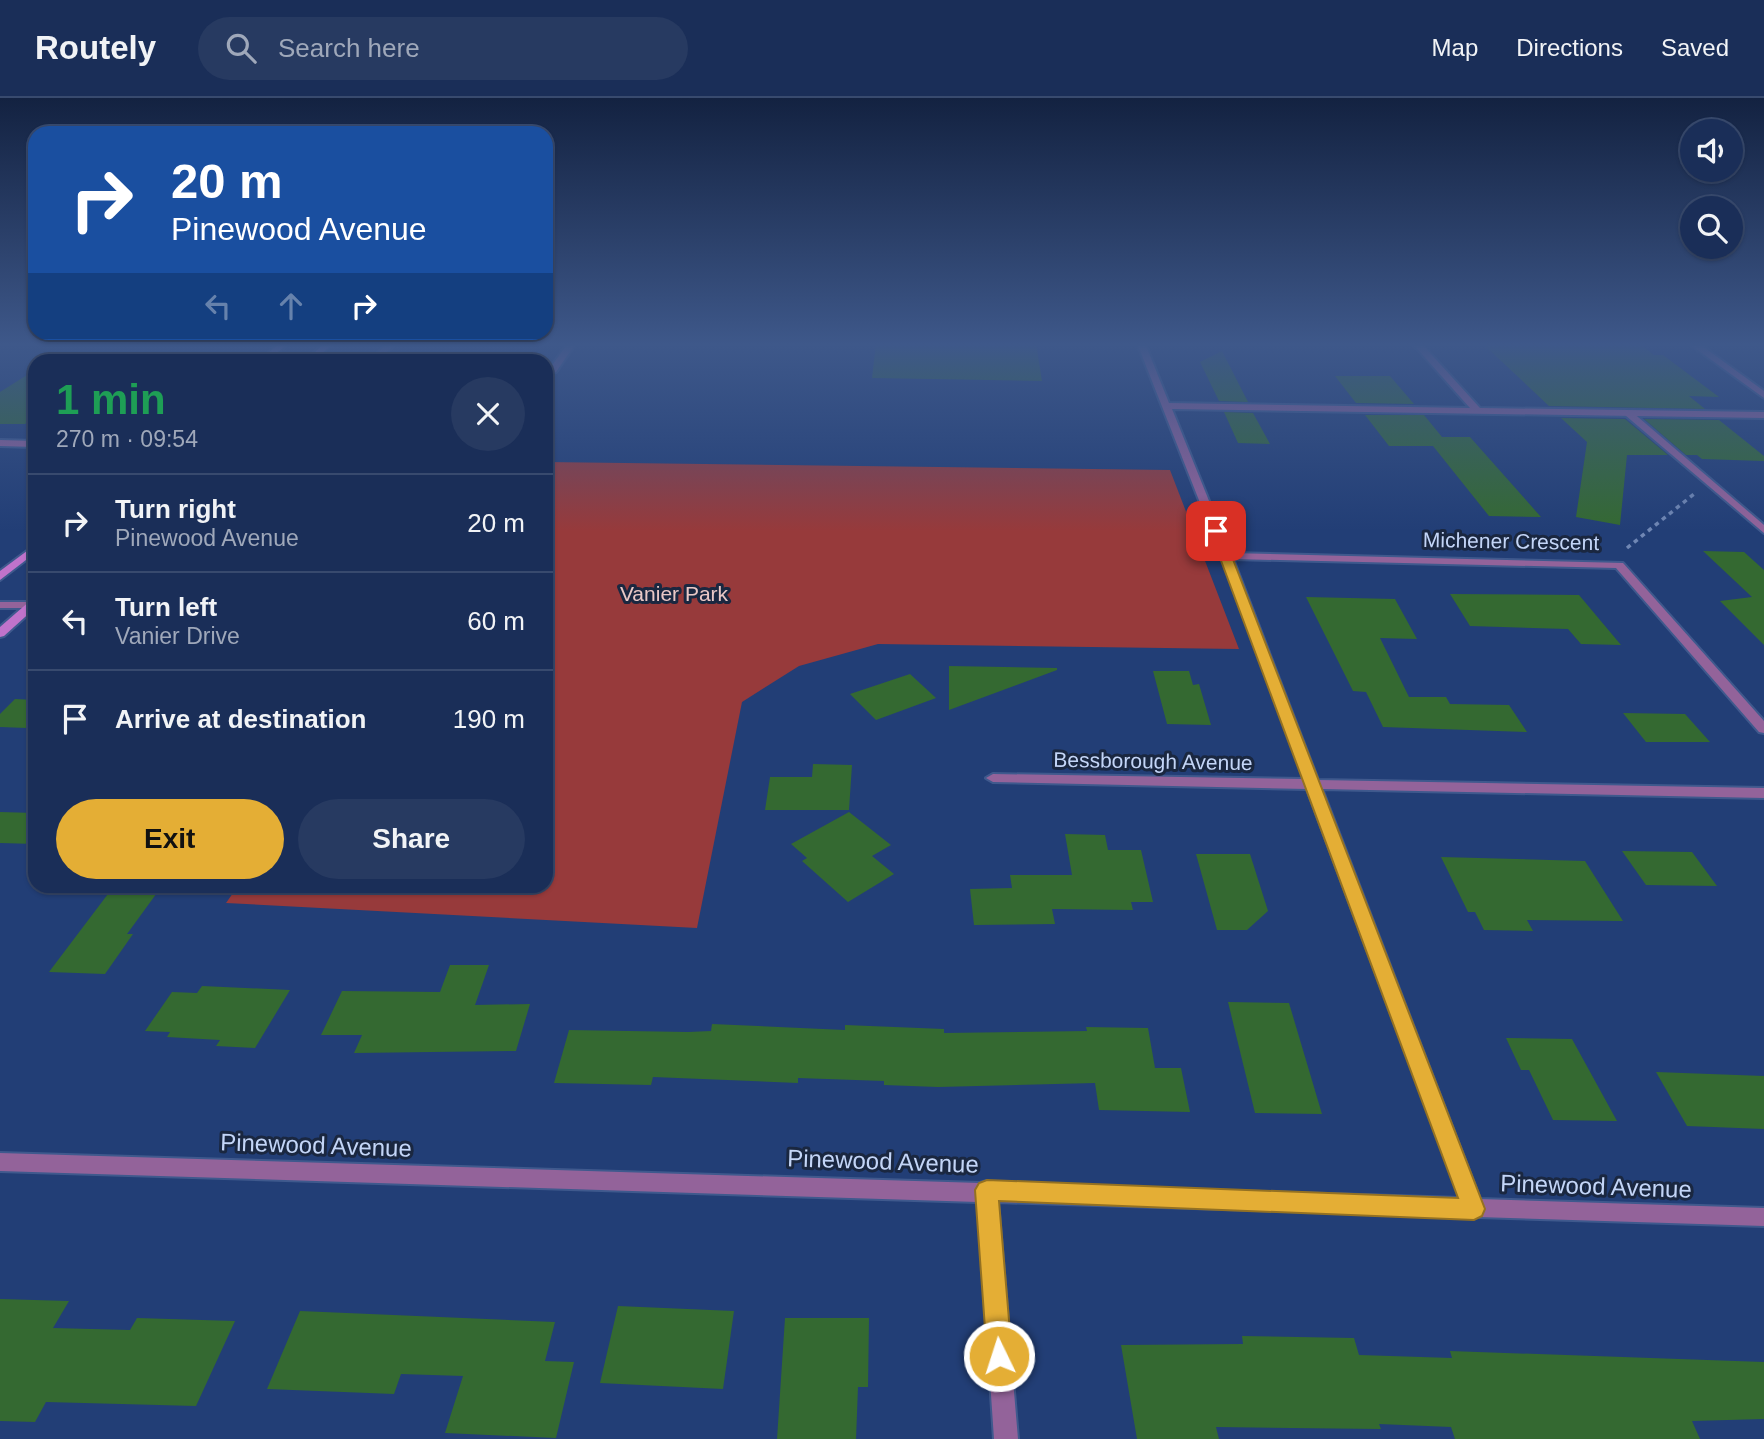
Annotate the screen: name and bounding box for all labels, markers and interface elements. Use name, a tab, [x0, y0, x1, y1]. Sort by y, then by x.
search box	[198, 17, 688, 80]
text: Routely	[35, 29, 156, 66]
icon: search	[222, 29, 260, 67]
text: Search here	[278, 33, 420, 63]
text: Map	[1432, 34, 1478, 61]
text: Directions	[1516, 34, 1623, 61]
text: Saved	[1661, 34, 1729, 61]
map controls	[1680, 119, 1743, 259]
button: sound	[1680, 119, 1743, 182]
icon: right	[56, 154, 147, 245]
text: 20 m	[171, 154, 283, 208]
button: search	[1680, 196, 1743, 259]
text: Pinewood Avenue	[171, 211, 427, 247]
icon: left	[199, 287, 237, 325]
icon: ahead	[272, 287, 310, 325]
icon: right	[345, 287, 383, 325]
text: 1 min	[56, 376, 166, 423]
button: close	[451, 377, 525, 451]
text: 270 m · 09:54	[56, 426, 198, 452]
text: Turn right	[115, 494, 236, 524]
pin	[1186, 501, 1246, 561]
icon: right	[56, 504, 94, 542]
text: 20 m	[467, 508, 525, 538]
icon: arrive	[1197, 512, 1235, 550]
text: Pinewood Avenue	[115, 525, 299, 551]
street label: Michener Crescent	[1423, 528, 1599, 554]
park label: Vanier Park	[620, 582, 729, 605]
text: Turn left	[115, 592, 217, 622]
icon: left	[56, 602, 94, 640]
text: 60 m	[467, 606, 525, 636]
text: Vanier Drive	[115, 623, 240, 649]
icon: arrive	[56, 700, 94, 738]
text: Arrive at destination	[115, 704, 366, 734]
text: 190 m	[453, 704, 525, 734]
street label: Bessborough Avenue	[1053, 748, 1253, 774]
button: Exit	[56, 799, 284, 879]
button: Share	[298, 799, 525, 879]
street label: Pinewood Avenue	[220, 1128, 412, 1162]
street label: Pinewood Avenue	[787, 1144, 979, 1178]
street label: Pinewood Avenue	[1500, 1169, 1692, 1203]
position arrow	[962, 1319, 1036, 1393]

